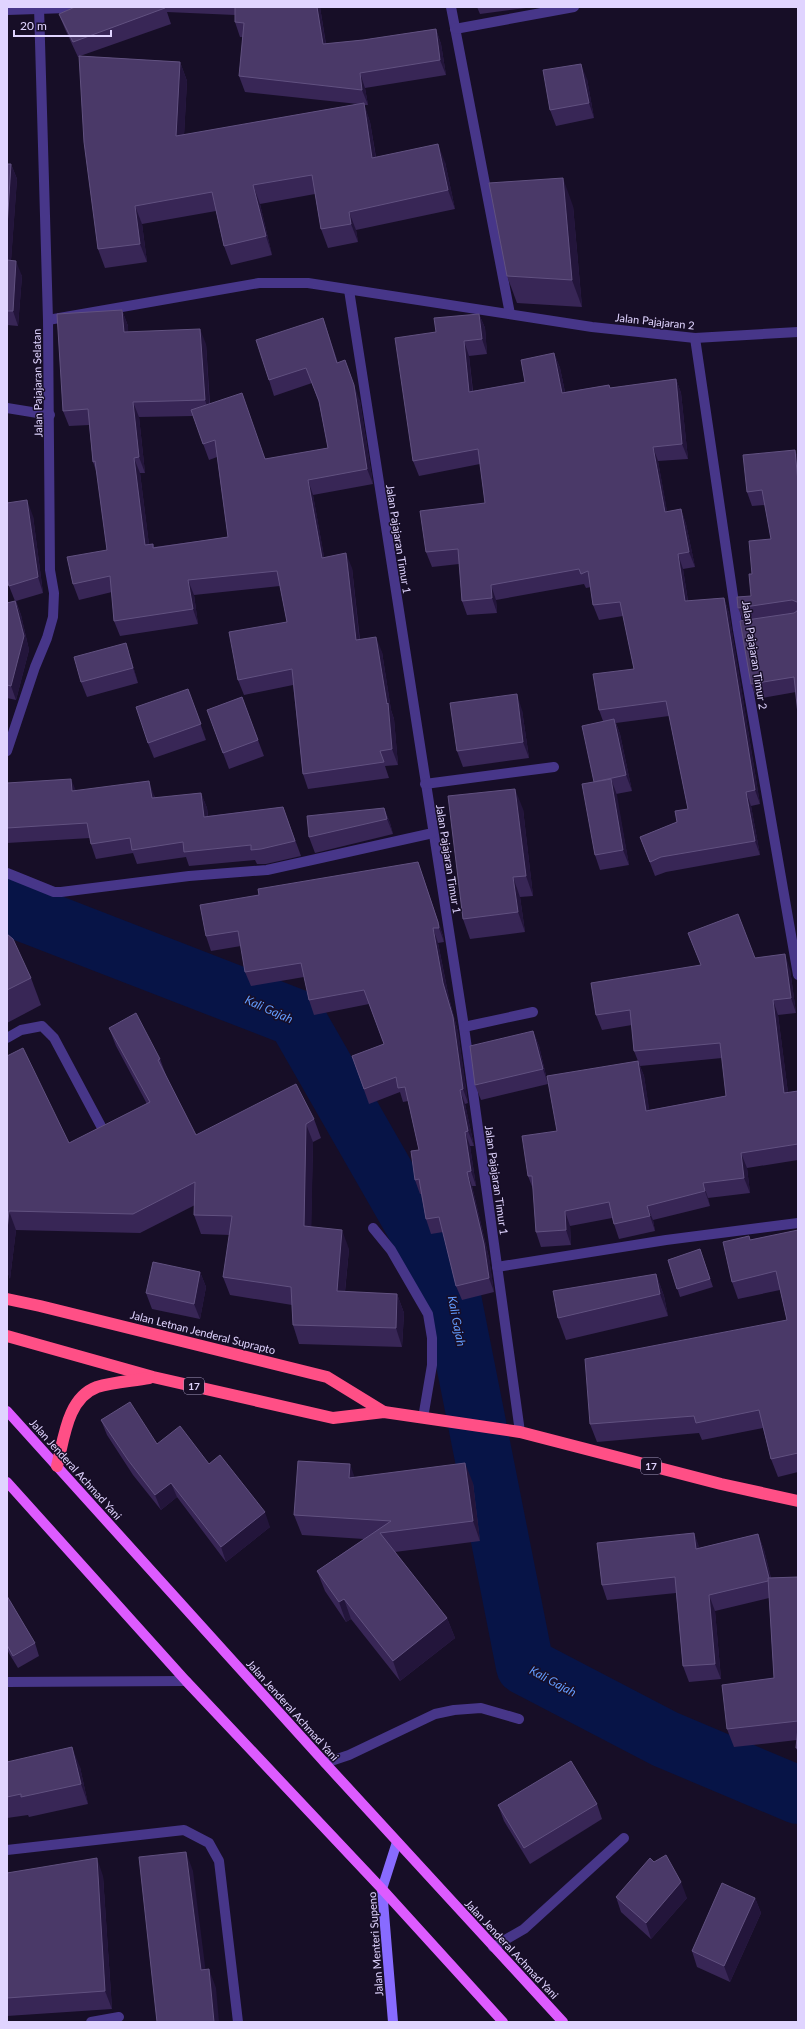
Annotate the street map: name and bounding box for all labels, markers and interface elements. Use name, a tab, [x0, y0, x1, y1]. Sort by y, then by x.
scale bar	[14, 12, 111, 38]
text: 20 m	[20, 18, 47, 33]
street label: Jalan Pajajaran 2	[615, 310, 695, 332]
street label: Jalan Pajajaran Selatan	[30, 329, 44, 437]
street label: Jalan Pajajaran Timur 1	[384, 484, 414, 594]
street label: Jalan Pajajaran Timur 2	[740, 600, 770, 710]
street label: Jalan Pajajaran Timur 1	[434, 804, 464, 914]
water label: Kali Gajah	[243, 992, 295, 1026]
street label: Jalan Pajajaran Timur 1	[483, 1124, 511, 1236]
water label: Kali Gajah	[445, 1295, 469, 1347]
street label: Jalan Letnan Jenderal Suprapto	[129, 1308, 277, 1356]
road number: 17	[184, 1378, 204, 1394]
street label: Jalan Jenderal Achmad Yani	[27, 1416, 125, 1522]
road number: 17	[641, 1458, 661, 1474]
street label: Jalan Jenderal Achmad Yani	[244, 1657, 342, 1763]
water label: Kali Gajah	[527, 1662, 579, 1700]
street label: Jalan Menteri Supeno	[365, 1891, 385, 1997]
street label: Jalan Jenderal Achmad Yani	[463, 1897, 562, 2002]

